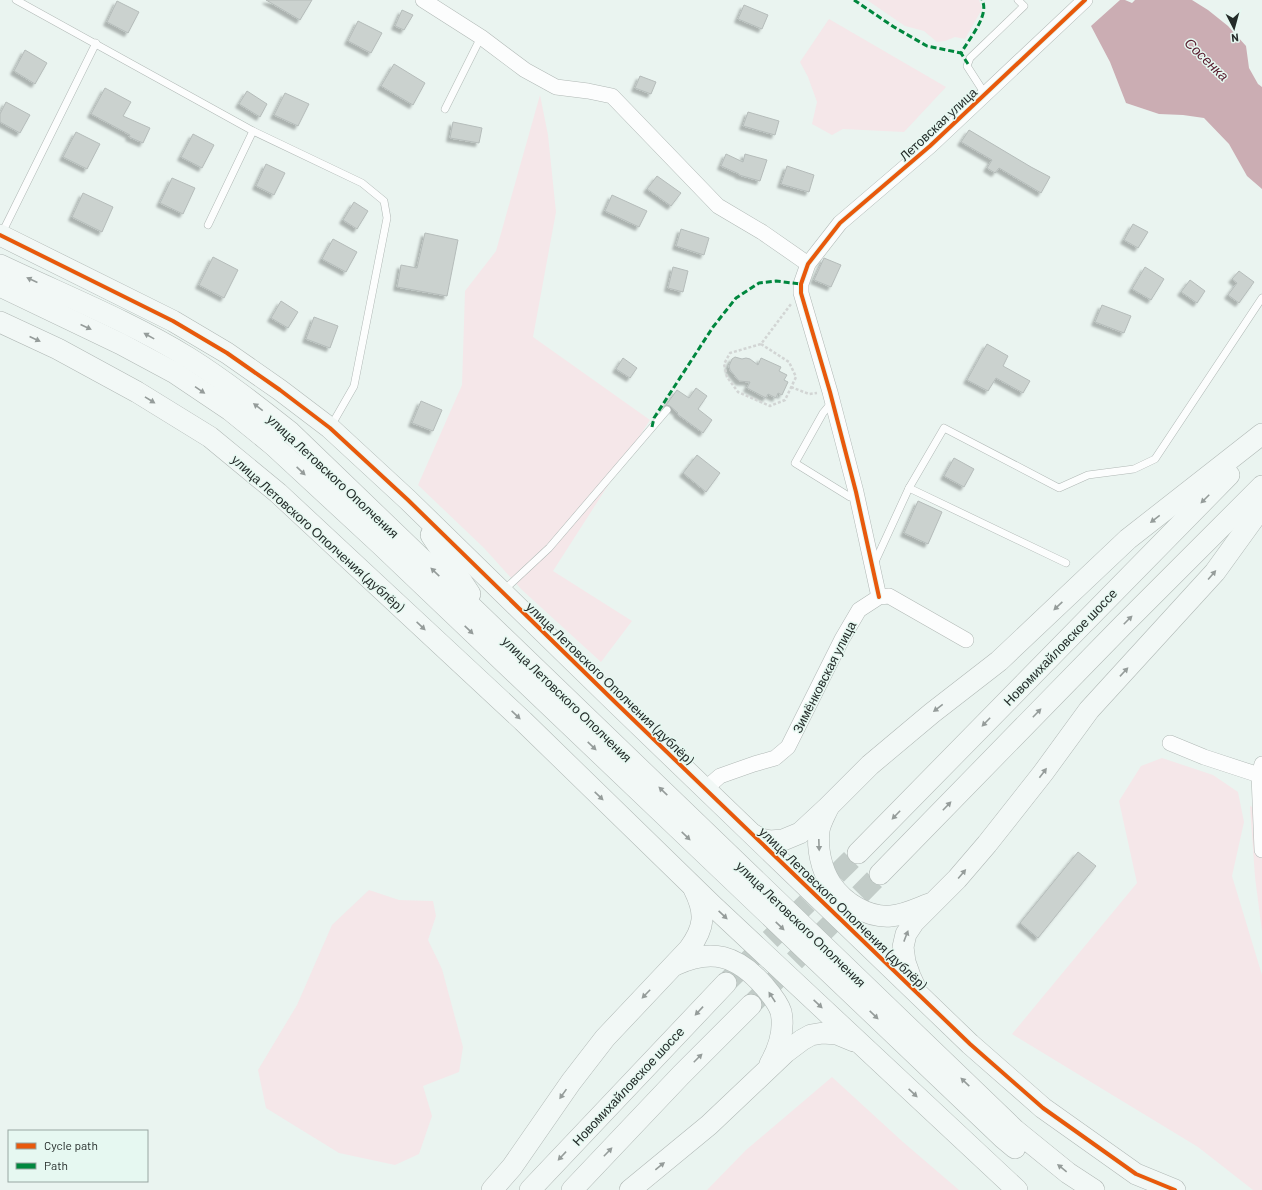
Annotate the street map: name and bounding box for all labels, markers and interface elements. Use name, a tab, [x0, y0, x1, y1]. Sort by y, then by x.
north arrow	[1214, 8, 1254, 48]
text: N	[1231, 32, 1239, 45]
water label: Сосенка	[1181, 34, 1233, 84]
street label: Летовская улица	[896, 83, 981, 164]
one-way arrow	[27, 277, 38, 283]
one-way arrow	[80, 324, 91, 330]
one-way arrow	[143, 333, 155, 340]
one-way arrow	[30, 336, 41, 342]
one-way arrow	[194, 386, 205, 394]
one-way arrow	[144, 396, 156, 403]
one-way arrow	[253, 403, 264, 411]
street label: улица Летовского Ополчения	[264, 411, 402, 541]
street label: улица Летовского Ополчения (дублёр)	[228, 451, 408, 615]
one-way arrow	[296, 466, 306, 476]
one-way arrow	[1200, 494, 1210, 504]
one-way arrow	[1149, 515, 1160, 523]
one-way arrow	[430, 567, 440, 577]
one-way arrow	[1207, 570, 1216, 581]
street label: Новомихайловское шоссе	[1000, 585, 1120, 709]
street label: улица Летовского Ополчения (дублёр)	[523, 599, 697, 767]
one-way arrow	[1053, 601, 1063, 610]
one-way arrow	[1123, 615, 1133, 625]
street label: Зимёнковская улица	[789, 618, 859, 736]
one-way arrow	[416, 622, 426, 631]
one-way arrow	[464, 625, 474, 635]
street label: улица Летовского Ополчения	[499, 633, 635, 765]
one-way arrow	[1120, 666, 1129, 677]
one-way arrow	[933, 704, 944, 713]
one-way arrow	[1032, 708, 1042, 718]
one-way arrow	[511, 710, 521, 720]
one-way arrow	[982, 717, 991, 727]
one-way arrow	[587, 741, 597, 751]
one-way arrow	[1039, 767, 1047, 778]
one-way arrow	[658, 787, 668, 796]
one-way arrow	[594, 791, 604, 800]
one-way arrow	[942, 801, 952, 811]
one-way arrow	[891, 810, 900, 820]
street label: улица Летовского Ополчения (дублёр)	[756, 824, 930, 992]
one-way arrow	[681, 831, 691, 841]
one-way arrow	[816, 839, 823, 851]
street label: улица Летовского Ополчения	[733, 858, 869, 990]
one-way arrow	[957, 869, 966, 879]
one-way arrow	[718, 910, 728, 920]
one-way arrow	[775, 921, 785, 930]
one-way arrow	[904, 929, 910, 941]
one-way arrow	[641, 989, 651, 999]
one-way arrow	[768, 992, 776, 1002]
one-way arrow	[813, 999, 823, 1009]
one-way arrow	[694, 1006, 704, 1016]
one-way arrow	[869, 1011, 879, 1020]
street label: Новомихайловское шоссе	[569, 1023, 687, 1149]
one-way arrow	[693, 1053, 703, 1063]
one-way arrow	[960, 1077, 970, 1087]
one-way arrow	[908, 1088, 918, 1098]
one-way arrow	[559, 1089, 567, 1099]
legend	[8, 1130, 148, 1182]
text: Cycle path	[44, 1138, 98, 1152]
one-way arrow	[603, 1147, 613, 1157]
one-way arrow	[557, 1151, 566, 1161]
text: Path	[44, 1158, 68, 1172]
one-way arrow	[655, 1161, 666, 1170]
one-way arrow	[1057, 1164, 1068, 1172]

